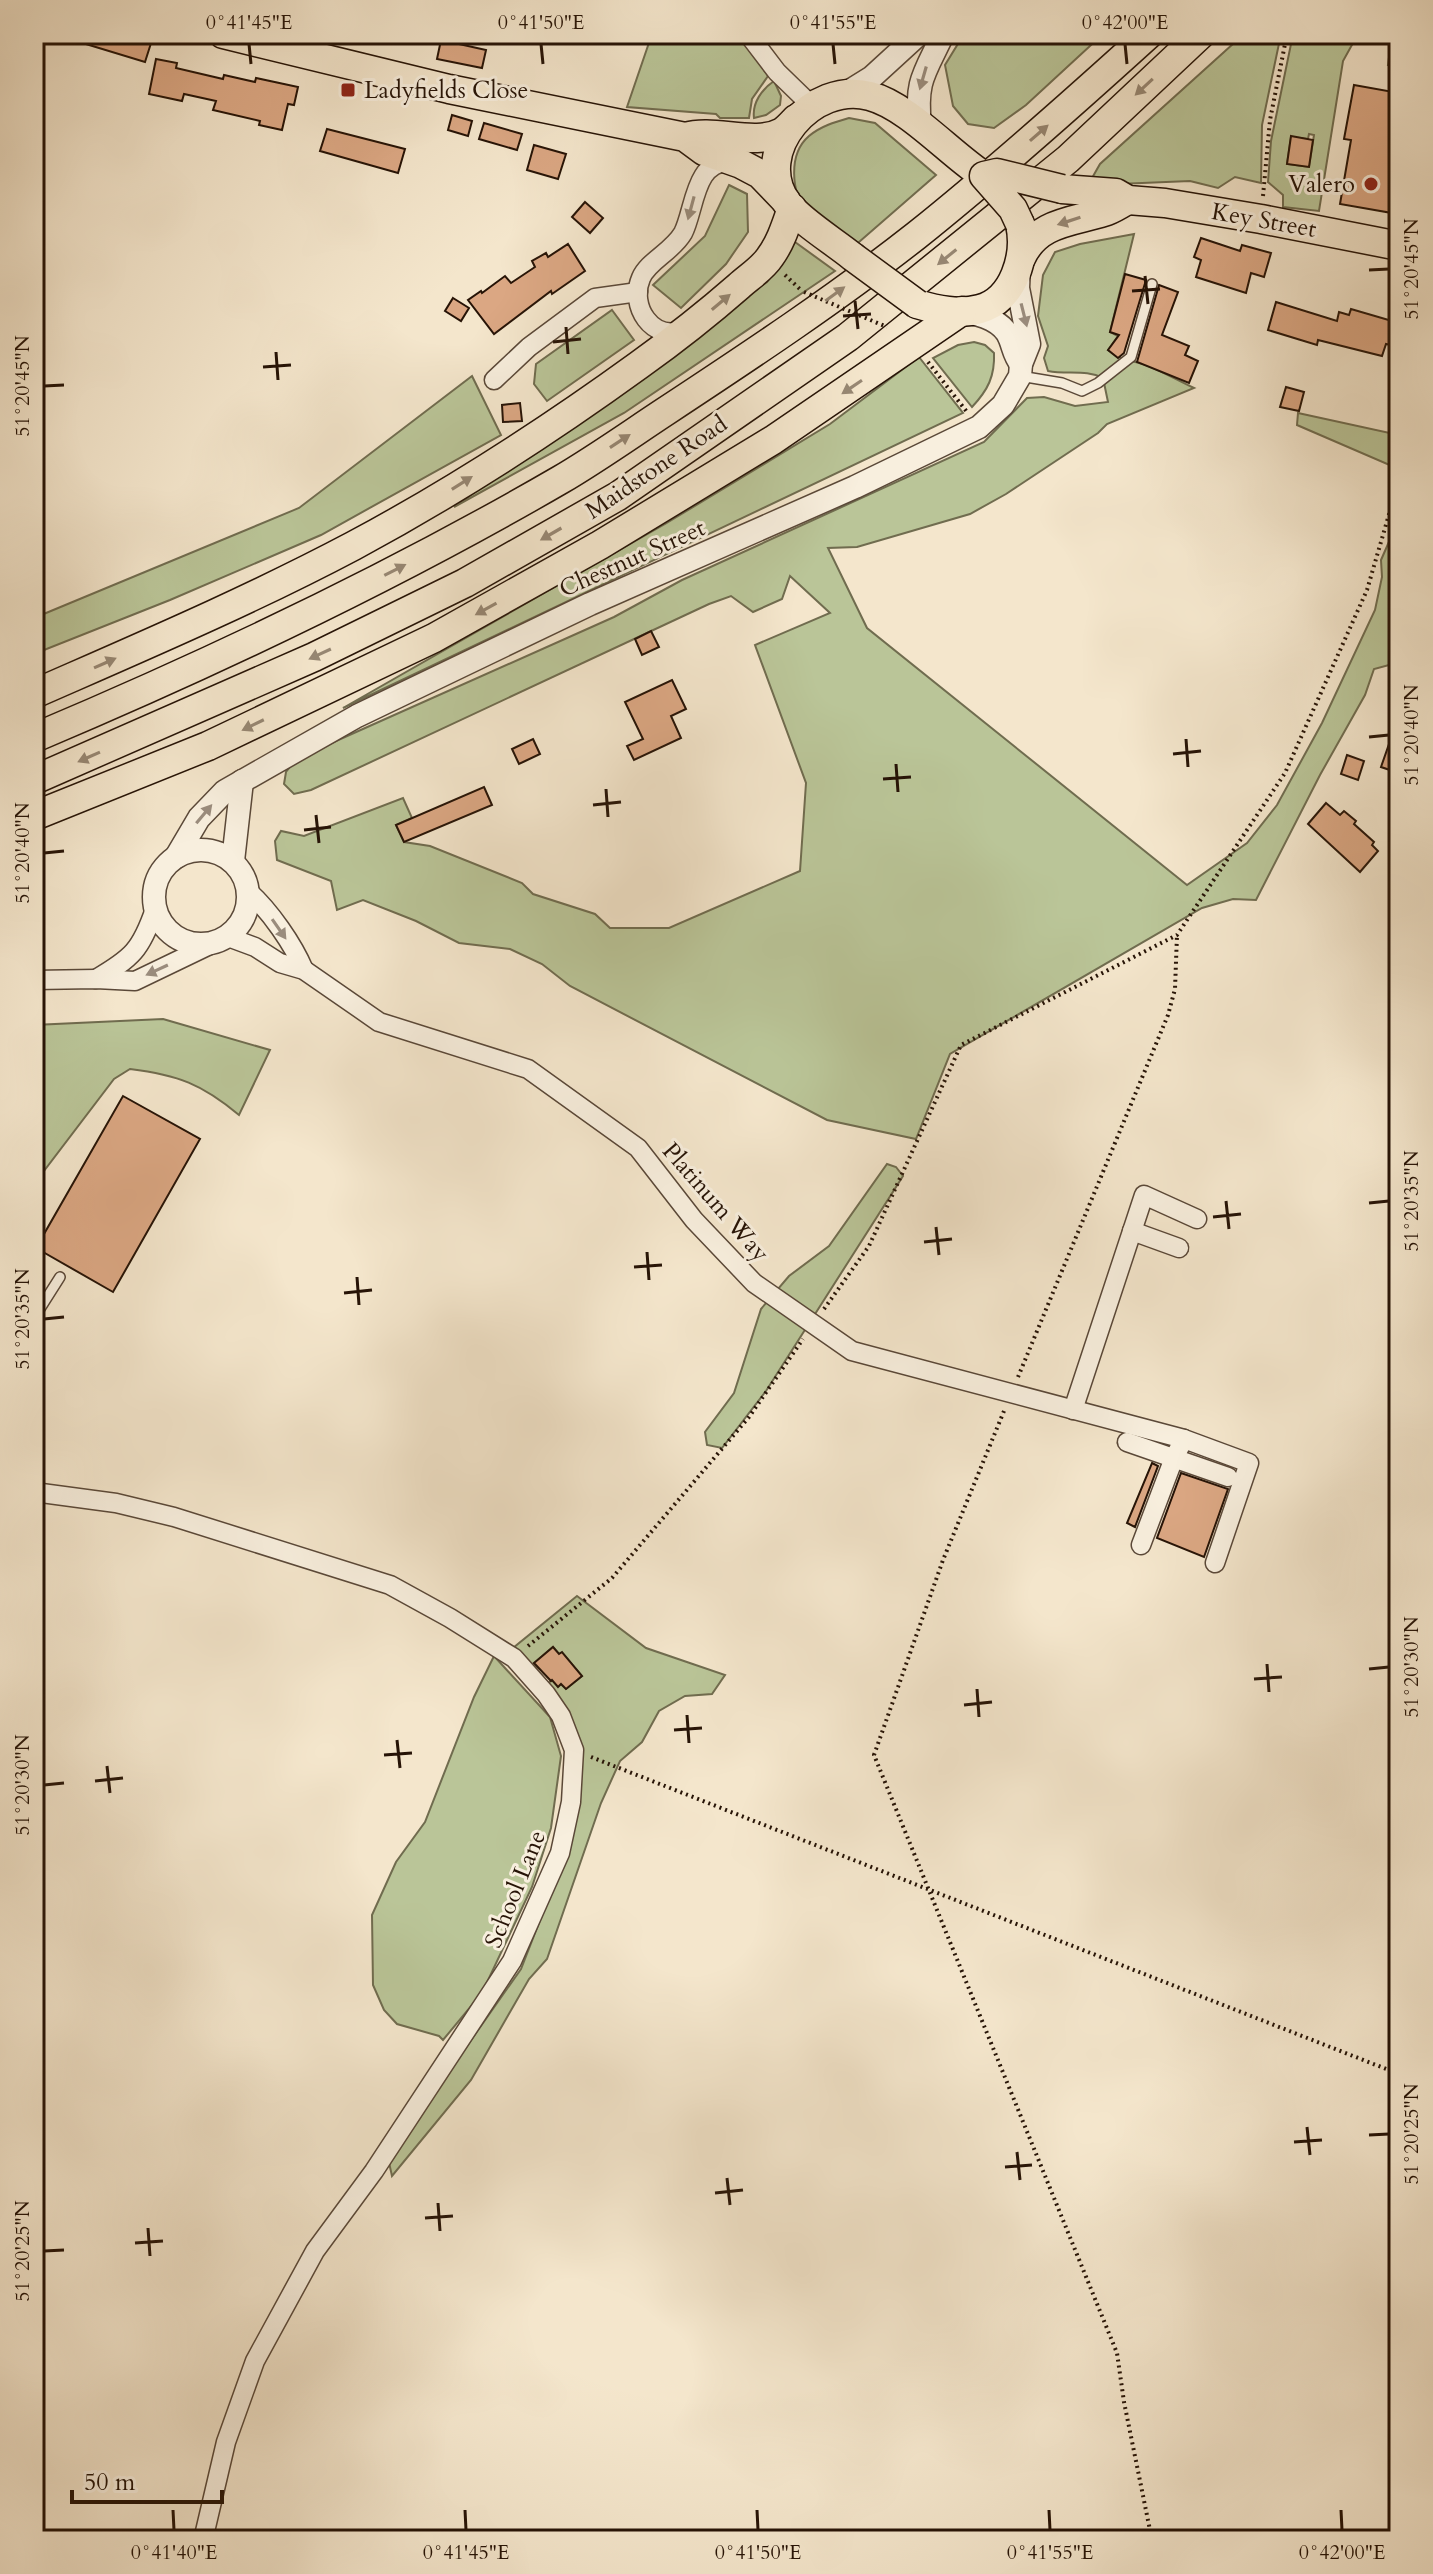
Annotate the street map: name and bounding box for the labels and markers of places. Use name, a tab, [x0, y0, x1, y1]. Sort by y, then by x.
place label: Ladyfields Close	[364, 74, 528, 107]
marker: Ladyfields Close	[339, 81, 357, 99]
place label: Valero	[1288, 168, 1355, 201]
marker: Valero	[1362, 175, 1380, 193]

